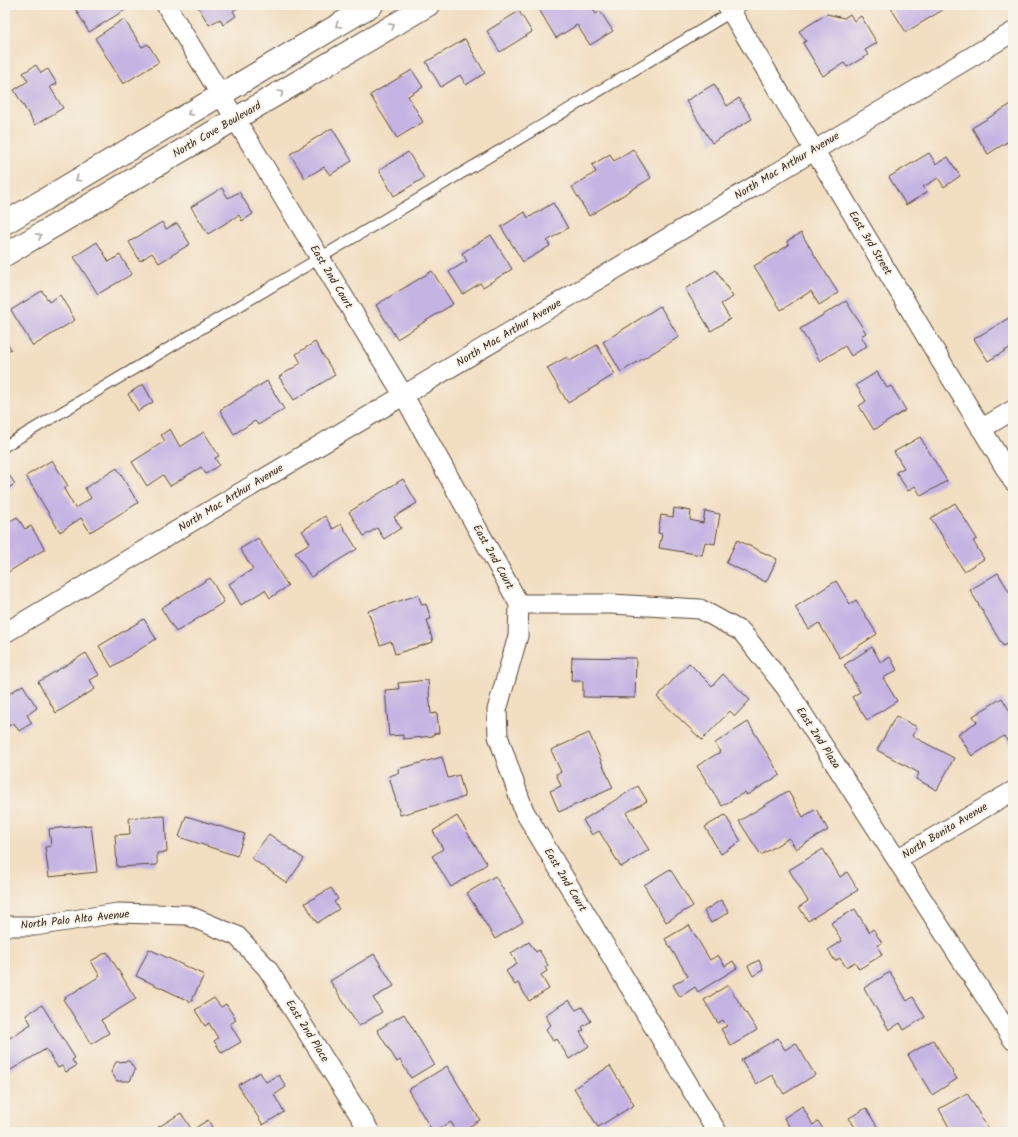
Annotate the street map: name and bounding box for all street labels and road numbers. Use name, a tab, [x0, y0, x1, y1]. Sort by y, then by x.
street label: North Cove Boulevard	[169, 97, 265, 163]
street label: North Mac Arthur Avenue	[731, 127, 843, 205]
street label: East 3rd Street	[844, 207, 897, 279]
street label: East 2nd Court	[305, 242, 358, 313]
street label: North Mac Arthur Avenue	[453, 294, 565, 372]
street label: North Mac Arthur Avenue	[175, 459, 287, 537]
street label: East 2nd Court	[468, 521, 519, 593]
street label: East 2nd Plaza	[791, 703, 845, 773]
street label: North Bonita Avenue	[899, 798, 991, 864]
street label: East 2nd Court	[539, 845, 592, 916]
street label: North Palo Alto Avenue	[20, 905, 130, 935]
street label: East 2nd Place	[281, 996, 333, 1066]

